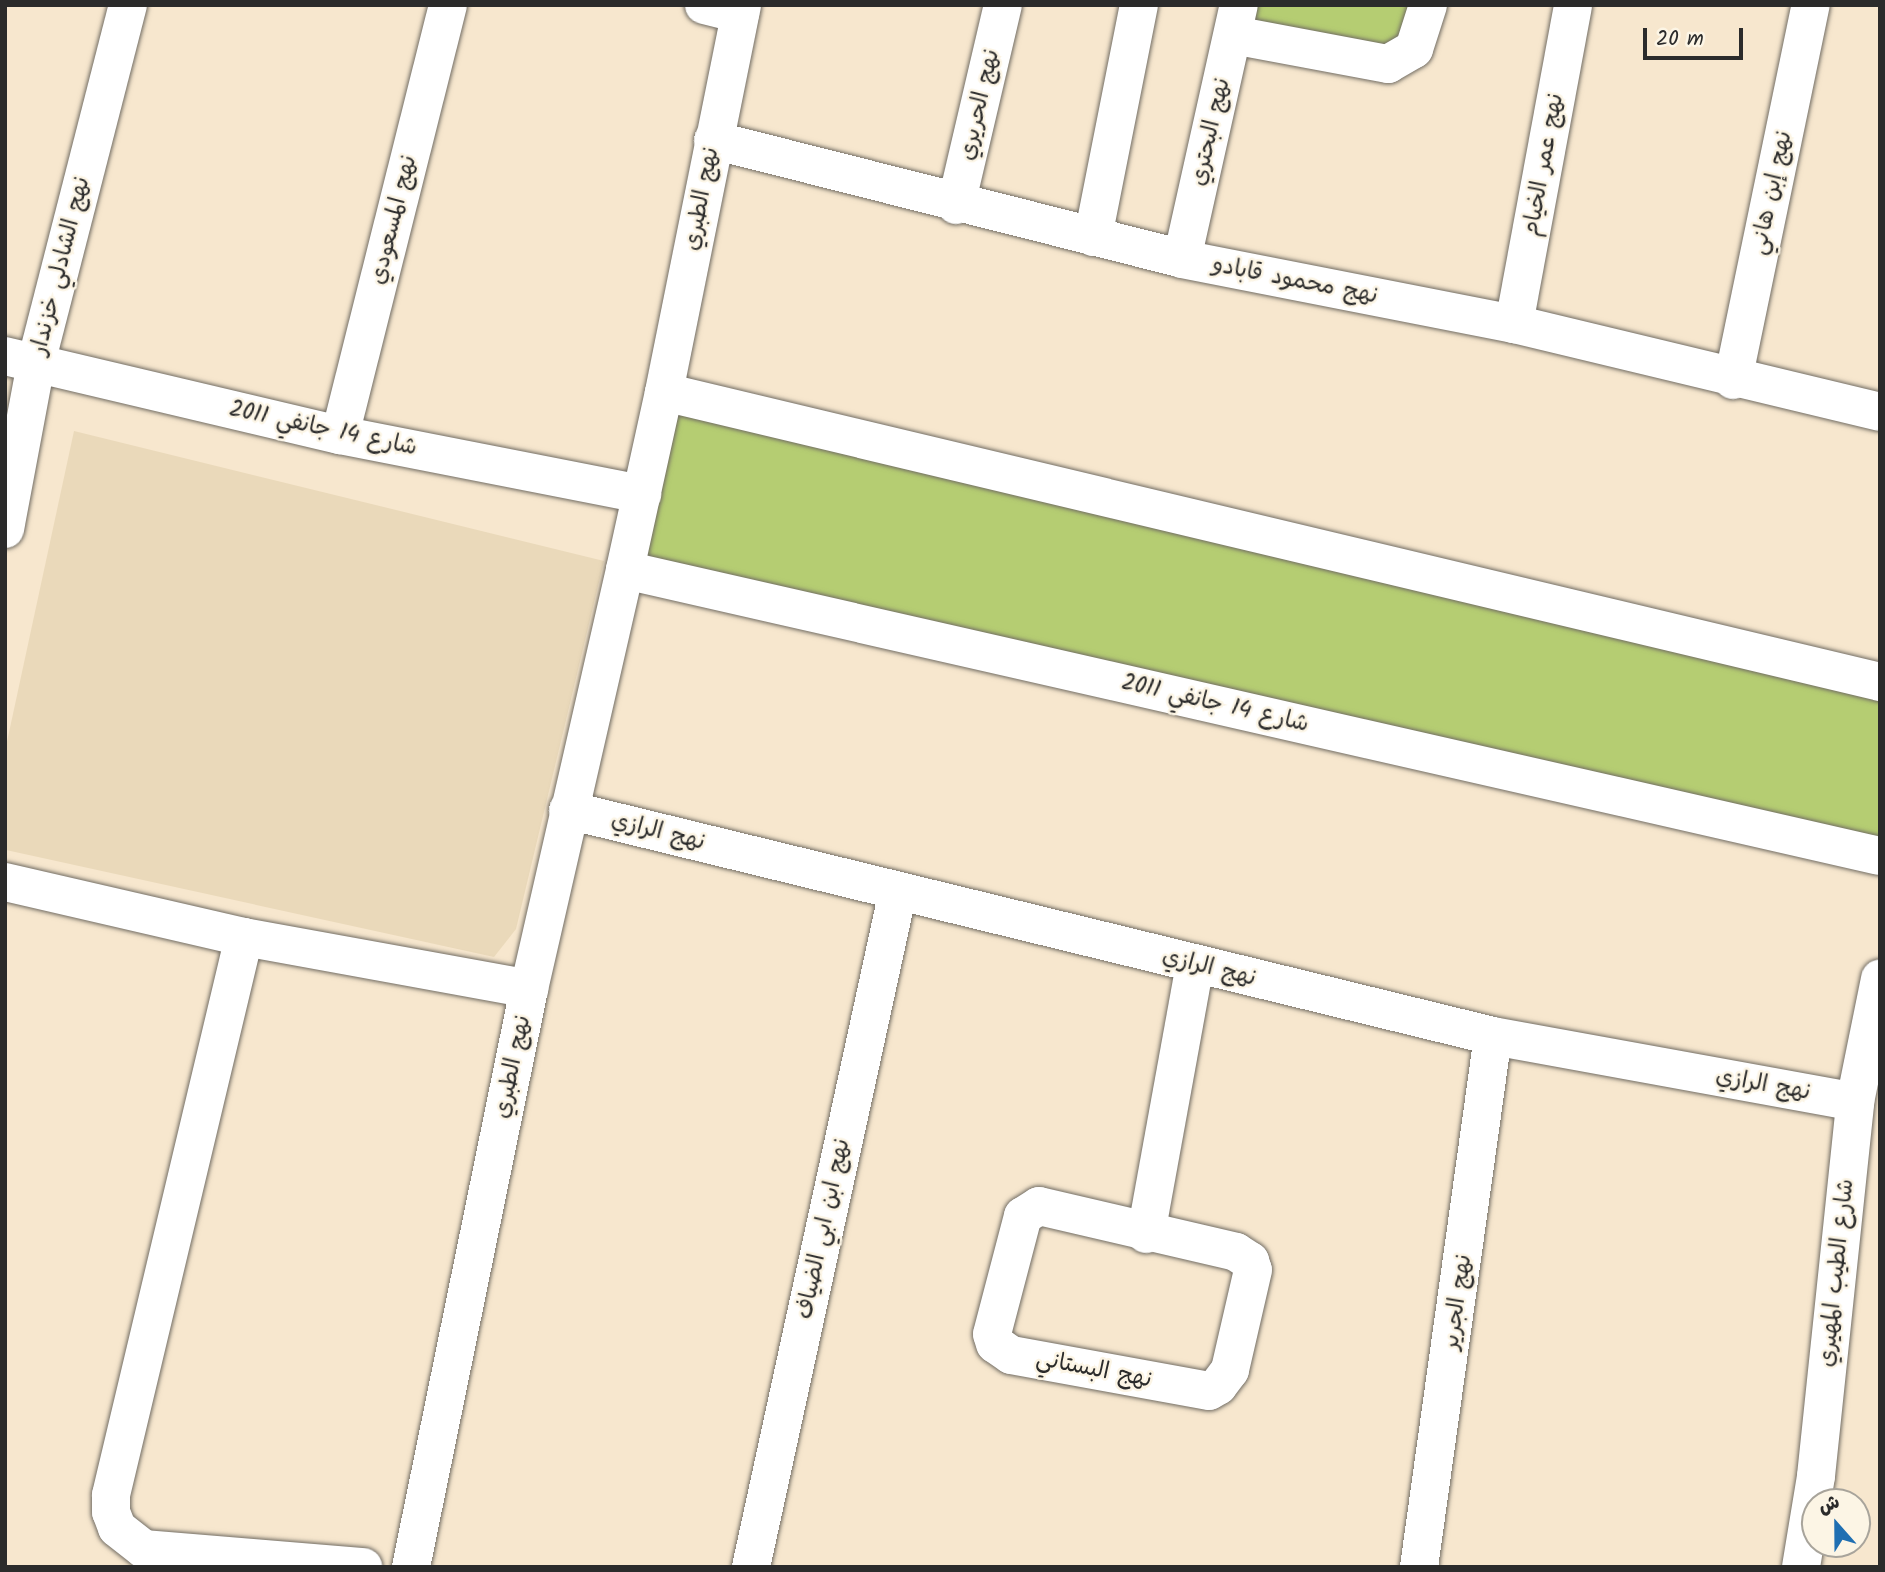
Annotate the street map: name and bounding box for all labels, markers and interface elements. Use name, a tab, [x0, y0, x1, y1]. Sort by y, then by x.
scale bar	[1647, 14, 1747, 58]
text: 20 m	[1656, 23, 1704, 56]
street label: نهج الحريري	[954, 47, 1006, 163]
street label: نهج البحتري	[1185, 75, 1237, 189]
street label: نهج عمر الخيام	[1518, 91, 1570, 239]
street label: نهج إبن هاني	[1745, 129, 1799, 257]
street label: نهج الطبري	[678, 145, 726, 253]
street label: نهج المسعودي	[365, 153, 423, 287]
street label: نهج الشادلي خزندار	[26, 174, 96, 358]
street label: نهج محمود قابادو	[1210, 251, 1380, 311]
street label: شارع 14 جانفي 2011	[227, 396, 419, 462]
street label: شارع 14 جانفي 2011	[1119, 669, 1311, 739]
street label: نهج الرازي	[608, 807, 708, 857]
street label: نهج الرازي	[1159, 943, 1259, 993]
street label: نهج الطبري	[489, 1013, 537, 1121]
street label: نهج الرازي	[1713, 1063, 1813, 1107]
street label: نهج ابن ابي الضياف	[791, 1136, 857, 1322]
street label: شارع الطيب المهيري	[1813, 1178, 1861, 1368]
street label: نهج الجرير	[1438, 1253, 1478, 1351]
street label: نهج البستاني	[1034, 1345, 1154, 1395]
north arrow	[1801, 1488, 1871, 1558]
text: ش	[1814, 1488, 1844, 1523]

